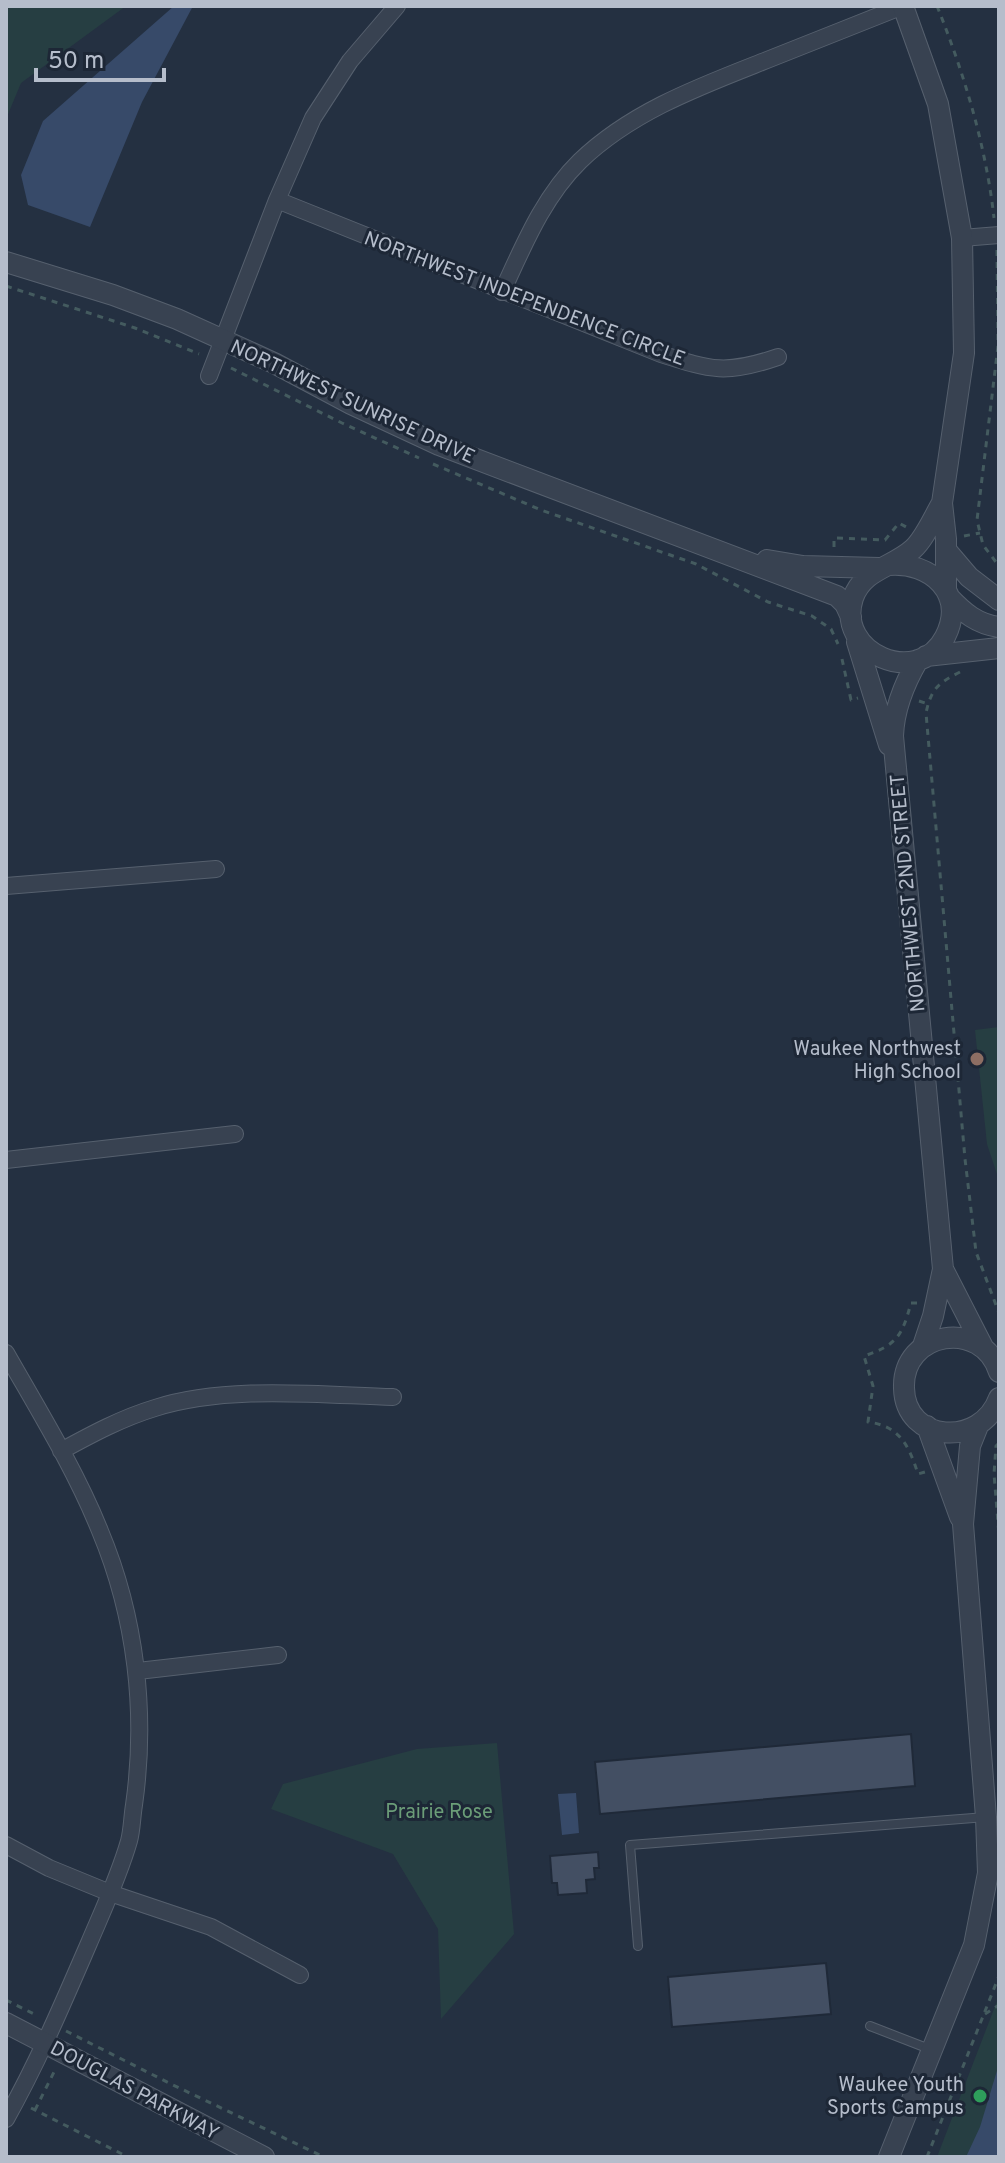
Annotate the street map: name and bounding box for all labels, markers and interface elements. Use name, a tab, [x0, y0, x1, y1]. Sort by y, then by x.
scale bar	[36, 32, 164, 82]
text: 50 m	[48, 47, 104, 77]
street label: NORTHWEST INDEPENDENCE CIRCLE	[360, 226, 689, 373]
street label: NORTHWEST SUNRISE DRIVE	[226, 335, 479, 471]
street label: NORTHWEST 2ND STREET	[886, 773, 932, 1013]
place label: Waukee Northwest High School	[793, 1037, 961, 1086]
marker: Waukee Northwest High School	[968, 1050, 986, 1068]
park label: Prairie Rose	[385, 1800, 493, 1826]
street label: DOUGLAS PARKWAY	[45, 2036, 223, 2147]
place label: Waukee Youth Sports Campus	[827, 2073, 964, 2122]
marker: Waukee Youth Sports Campus	[971, 2087, 989, 2105]

